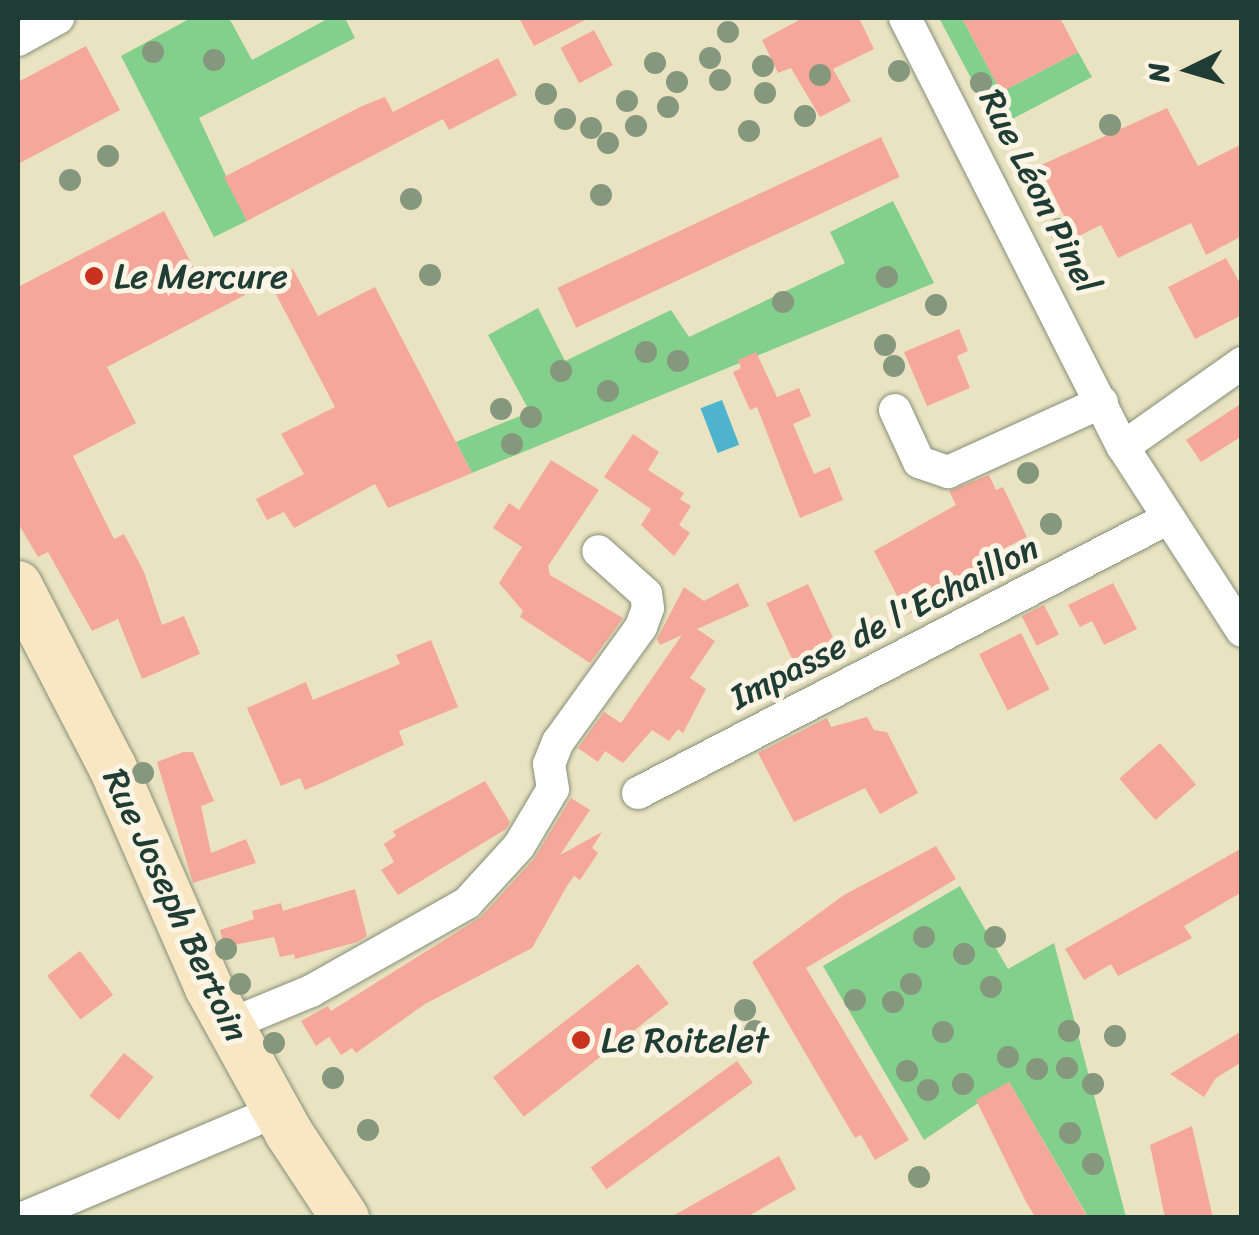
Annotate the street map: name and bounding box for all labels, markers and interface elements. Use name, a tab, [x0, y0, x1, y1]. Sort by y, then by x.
north arrow	[1139, 20, 1239, 120]
text: N	[1133, 61, 1184, 84]
street label: Rue Léon Pinel	[970, 81, 1110, 301]
place label: Le Mercure	[114, 255, 286, 297]
marker: Le Mercure	[83, 265, 105, 287]
street label: Impasse de l'Echaillon	[722, 526, 1046, 718]
street label: Rue Joseph Bertoin	[94, 761, 258, 1049]
place label: Le Roitelet	[601, 1019, 767, 1061]
marker: Le Roitelet	[570, 1029, 592, 1051]

